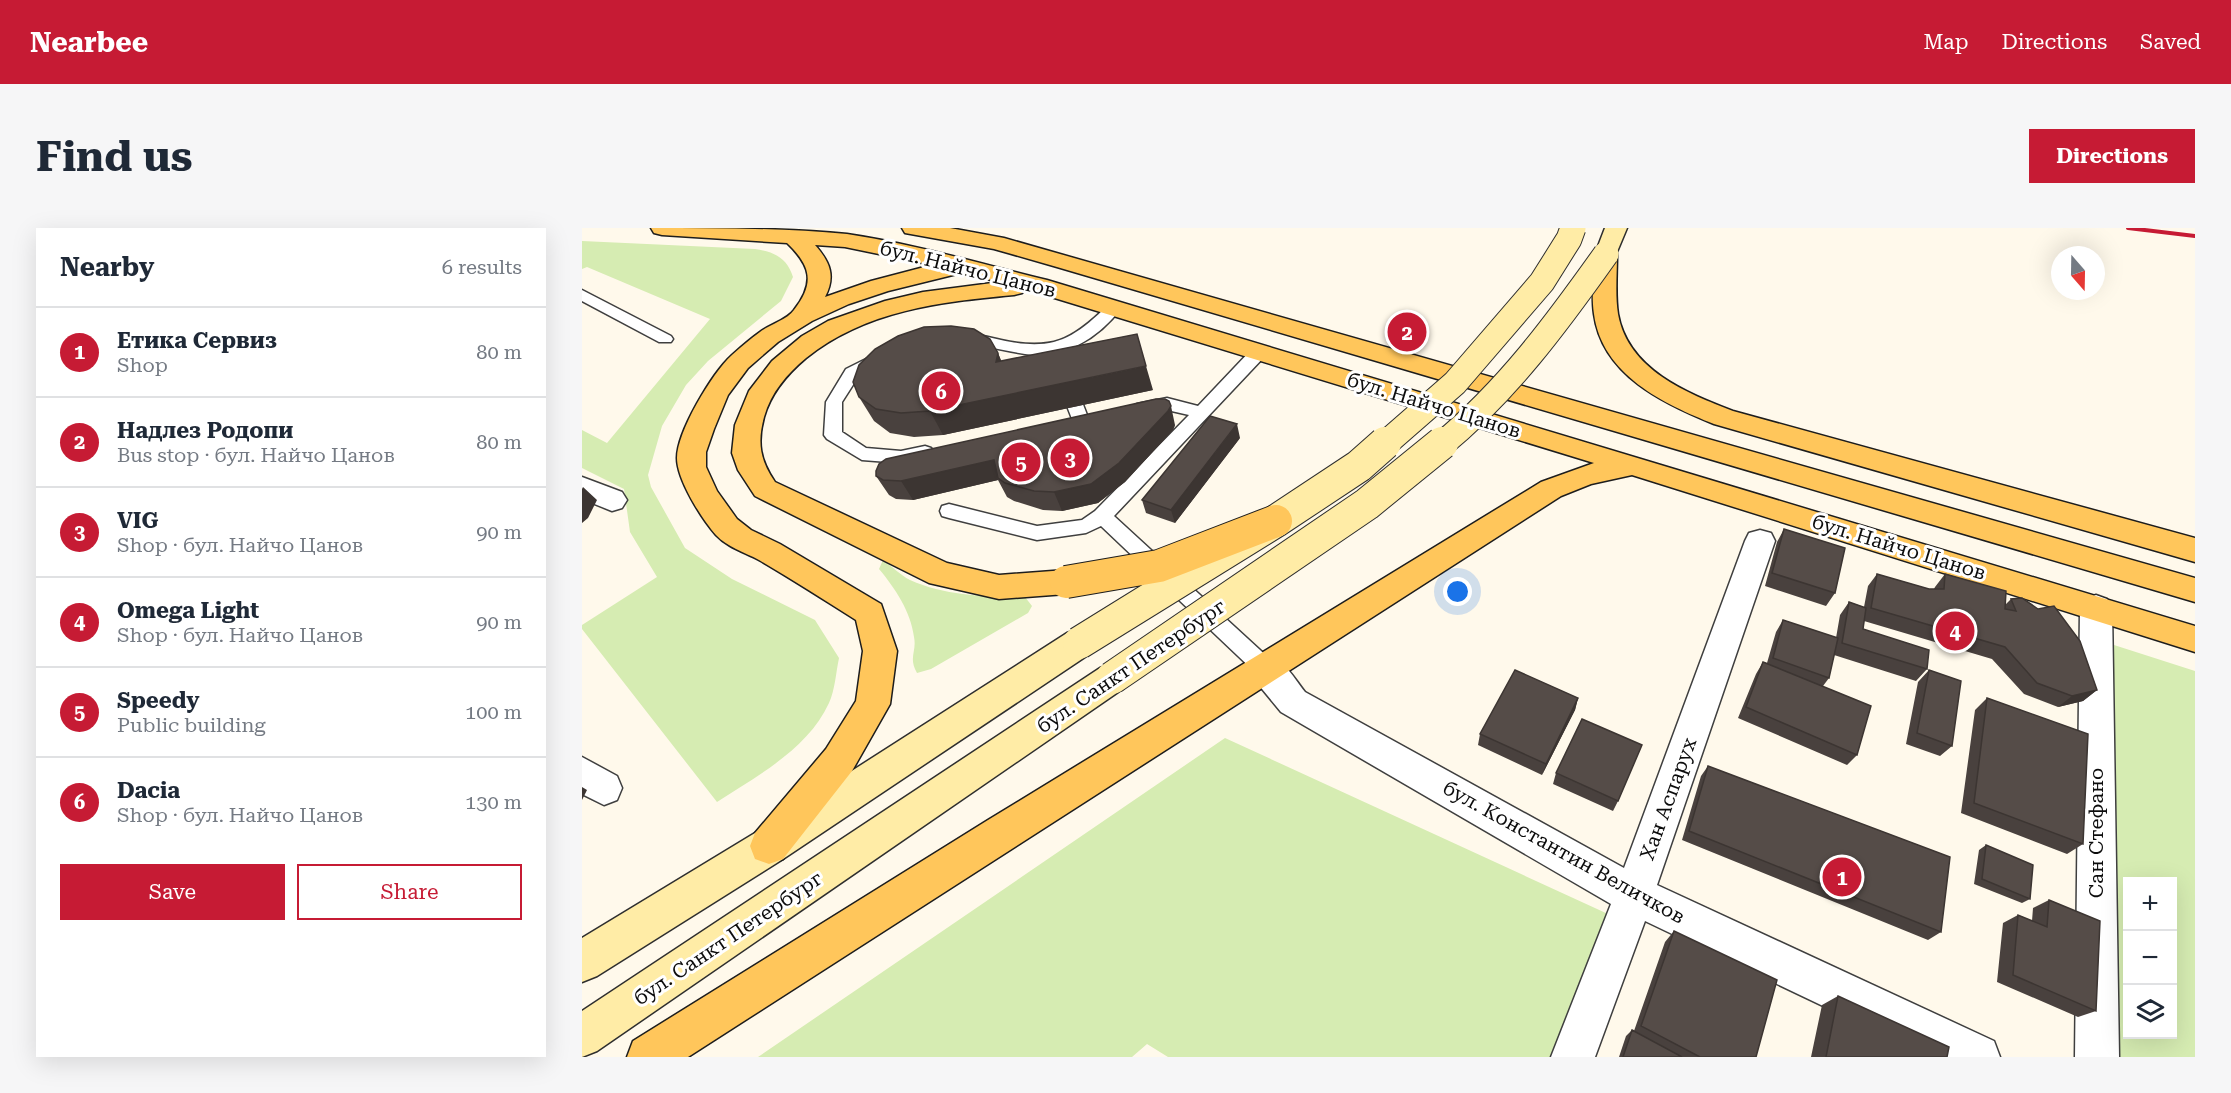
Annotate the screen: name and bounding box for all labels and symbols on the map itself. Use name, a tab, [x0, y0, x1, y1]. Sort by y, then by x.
street label: бул. Найчо Цанов	[878, 236, 1058, 302]
north arrow	[2051, 246, 2105, 300]
pin: 2	[1388, 310, 1426, 354]
street label: бул. Найчо Цанов	[1344, 367, 1524, 443]
pin: 6	[922, 368, 960, 414]
pin: 3	[1050, 436, 1090, 480]
pin: 5	[1002, 440, 1040, 484]
street label: бул. Найчо Цанов	[1809, 509, 1989, 585]
your location	[1443, 577, 1472, 606]
street label: бул. Санкт Петербург	[1032, 594, 1230, 738]
pin: 4	[1936, 608, 1974, 654]
street label: Хан Аспарух	[1635, 734, 1701, 864]
street label: Сан Стефано	[2084, 768, 2108, 898]
street label: бул. Константин Величков	[1439, 775, 1689, 929]
pin: 1	[1822, 854, 1862, 900]
street label: бул. Санкт Петербург	[629, 866, 827, 1010]

